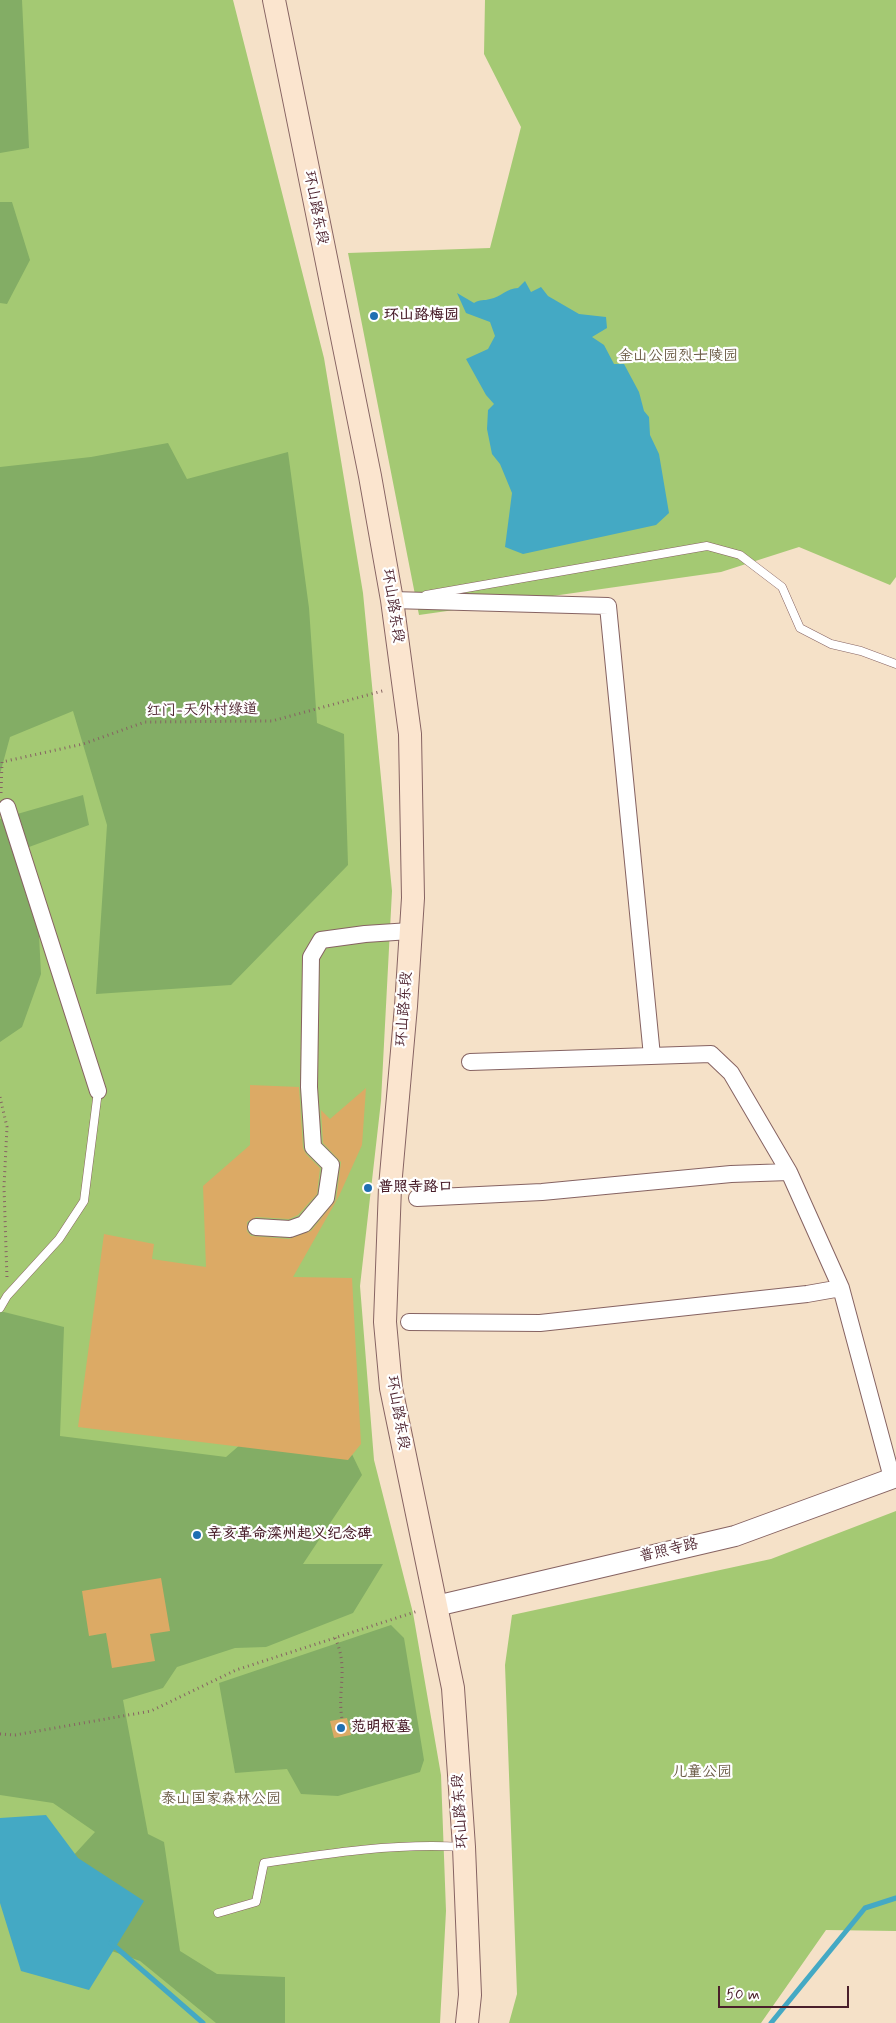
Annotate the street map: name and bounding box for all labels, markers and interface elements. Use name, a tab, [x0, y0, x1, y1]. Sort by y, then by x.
street label: 环山路东段	[299, 169, 331, 247]
place label: 环山路梅园	[384, 307, 459, 325]
marker: 环山路梅园	[368, 310, 380, 322]
park label: 金山公园烈士陵园	[618, 348, 738, 366]
street label: 环山路东段	[377, 568, 407, 644]
street label: 红门-天外村绿道	[146, 701, 258, 721]
street label: 环山路东段	[393, 971, 417, 1047]
place label: 普照寺路口	[378, 1179, 453, 1197]
marker: 普照寺路口	[362, 1182, 374, 1194]
street label: 环山路东段	[382, 1375, 412, 1451]
place label: 辛亥革命滦州起义纪念碑	[207, 1526, 372, 1544]
marker: 辛亥革命滦州起义纪念碑	[191, 1529, 203, 1541]
street label: 普照寺路	[638, 1535, 700, 1567]
place label: 范明枢墓	[351, 1719, 411, 1737]
marker: 范明枢墓	[335, 1722, 347, 1734]
park label: 儿童公园	[672, 1764, 732, 1782]
street label: 环山路东段	[449, 1773, 473, 1849]
park label: 泰山国家森林公园	[161, 1791, 281, 1809]
scale bar	[721, 1976, 852, 2008]
text: 50 m	[726, 1985, 760, 2005]

